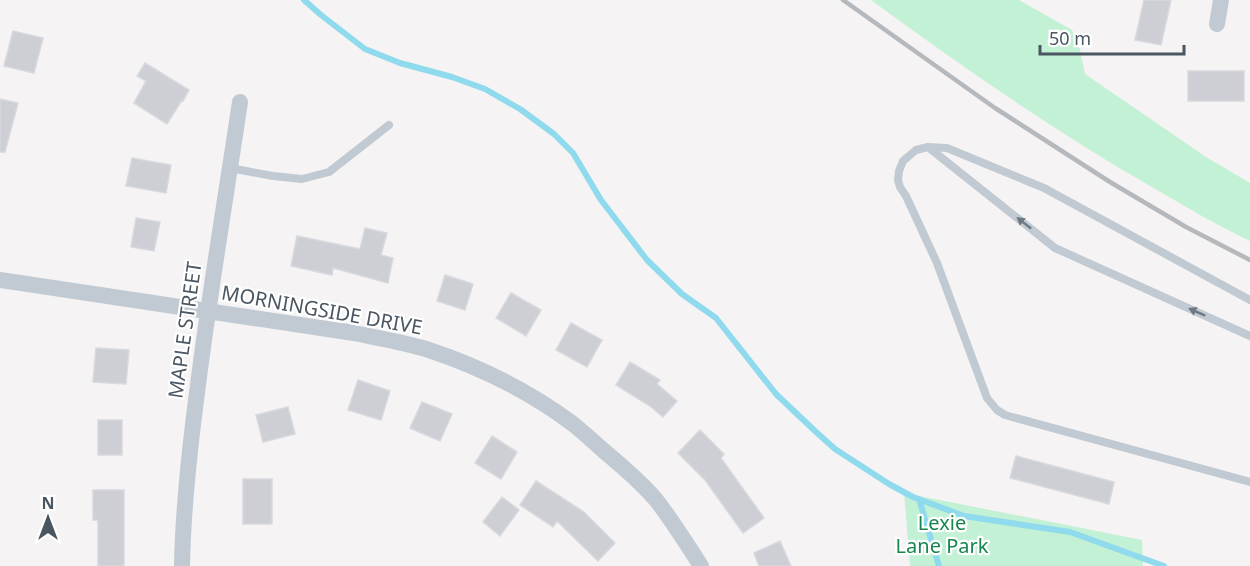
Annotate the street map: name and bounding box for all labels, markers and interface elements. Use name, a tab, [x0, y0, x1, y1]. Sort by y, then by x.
scale bar	[1040, 18, 1184, 56]
text: 50 m	[1049, 26, 1091, 50]
one-way arrow	[1016, 217, 1032, 230]
street label: MAPLE STREET	[162, 260, 207, 400]
street label: MORNINGSIDE DRIVE	[220, 279, 425, 340]
one-way arrow	[1187, 307, 1205, 317]
north arrow	[18, 488, 78, 548]
text: N	[41, 492, 55, 514]
park label: Lexie Lane Park	[896, 509, 989, 559]

